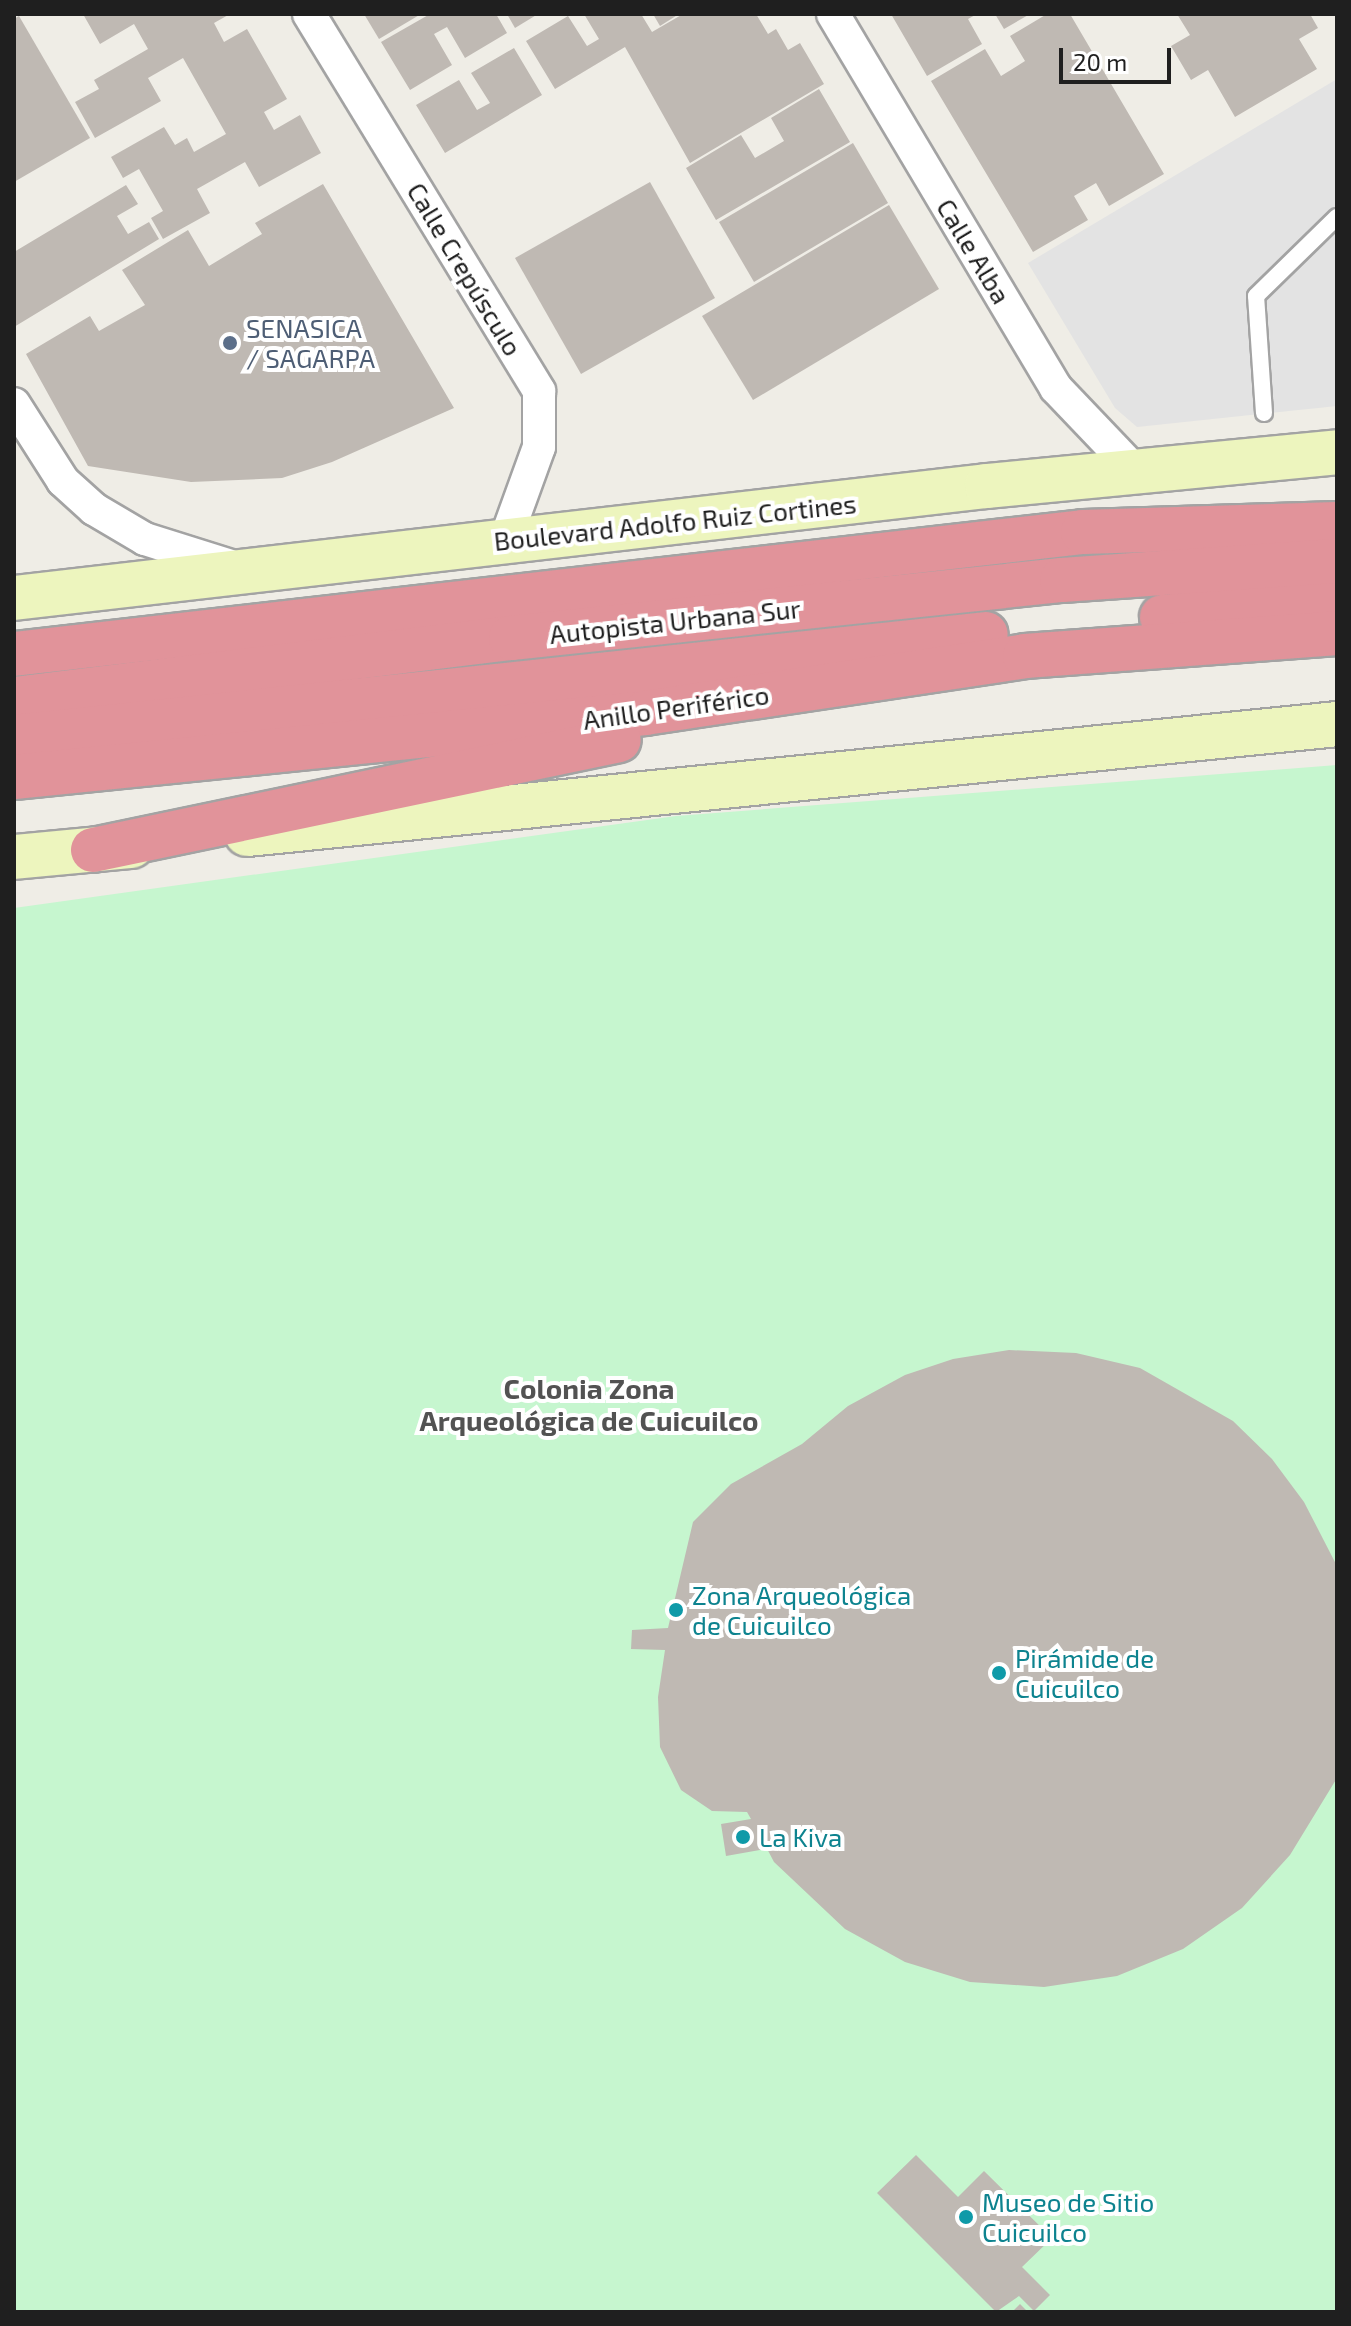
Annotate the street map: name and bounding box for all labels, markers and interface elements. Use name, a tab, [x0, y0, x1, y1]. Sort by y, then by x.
scale bar	[1063, 32, 1175, 82]
text: 20 m	[1073, 47, 1127, 76]
street label: Calle Crepúsculo	[401, 177, 529, 361]
street label: Calle Alba	[930, 193, 1018, 309]
place label: SENASICA / SAGARPA	[246, 312, 375, 374]
marker: SENASICA / SAGARPA	[221, 334, 239, 352]
street label: Boulevard Adolfo Ruiz Cortines	[492, 487, 858, 557]
street label: Autopista Urbana Sur	[548, 592, 802, 650]
street label: Anillo Periférico	[581, 679, 771, 735]
district label: Colonia Zona Arqueológica de Cuicuilco	[419, 1371, 759, 1437]
place label: Zona Arqueológica de Cuicuilco	[692, 1579, 912, 1640]
marker: Zona Arqueológica de Cuicuilco	[667, 1601, 685, 1619]
place label: Pirámide de Cuicuilco	[1015, 1642, 1154, 1704]
marker: Pirámide de Cuicuilco	[990, 1664, 1008, 1682]
place label: La Kiva	[759, 1821, 842, 1853]
marker: La Kiva	[734, 1828, 752, 1846]
place label: Museo de Sitio Cuicuilco	[982, 2186, 1154, 2248]
marker: Museo de Sitio Cuicuilco	[957, 2208, 975, 2226]

